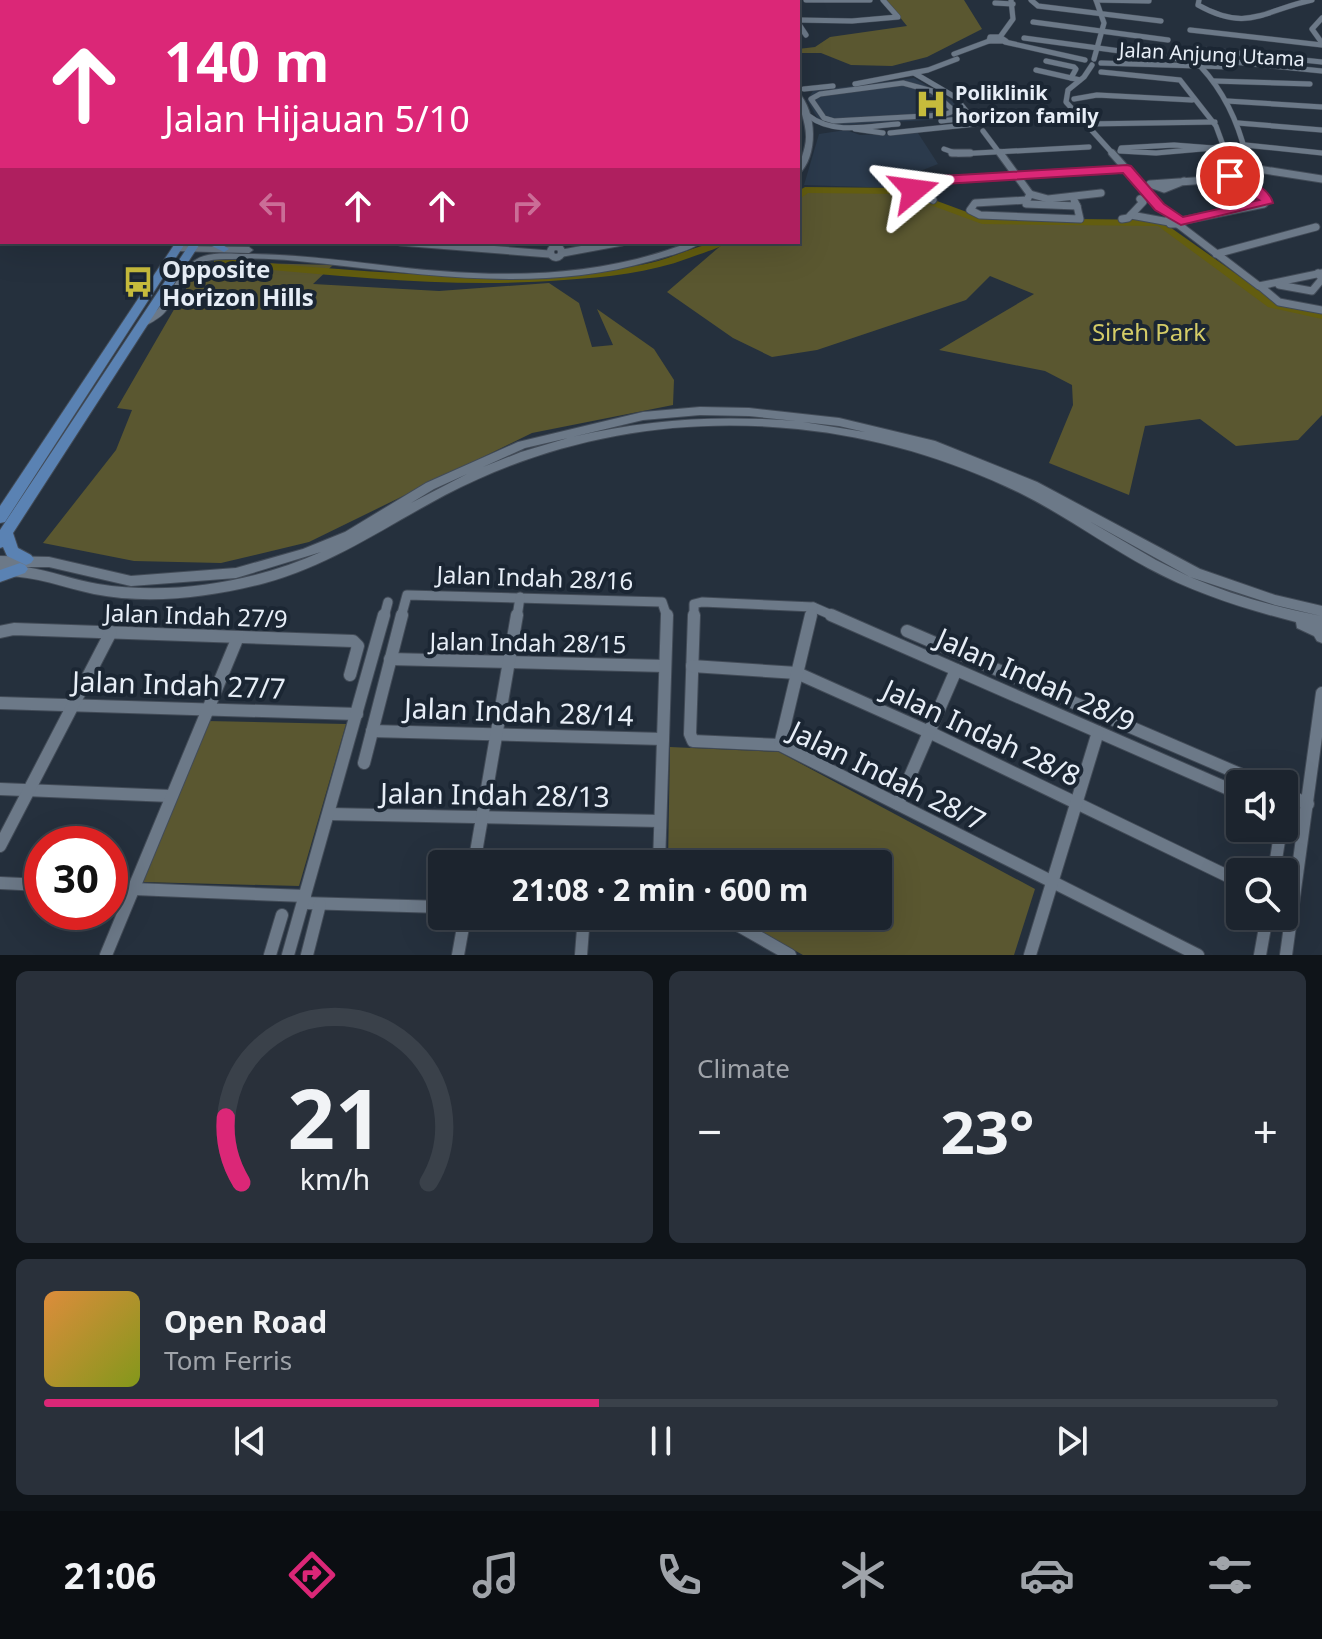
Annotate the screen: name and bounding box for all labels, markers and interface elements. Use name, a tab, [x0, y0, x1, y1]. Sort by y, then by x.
text: 140 m	[164, 22, 329, 98]
icon: ahead	[32, 32, 136, 136]
street label: Jalan Anjung Utama	[1116, 36, 1306, 72]
place label: Poliklinik horizon family	[955, 79, 1099, 129]
hospital icon: Poliklinik horizon family	[914, 87, 948, 121]
text: Jalan Hijauan 5/10	[164, 94, 470, 143]
pin	[1196, 142, 1264, 210]
position arrow	[872, 148, 956, 232]
icon: arrive	[1208, 154, 1252, 198]
icon: left	[252, 184, 296, 228]
icon: ahead	[336, 184, 380, 228]
icon: ahead	[420, 184, 464, 228]
icon: right	[504, 184, 548, 228]
place label: Opposite Horizon Hills	[162, 252, 314, 313]
bus stop icon: Opposite Horizon Hills	[121, 265, 155, 299]
park label: Sireh Park	[1092, 315, 1206, 348]
street label: Jalan Indah 28/16	[434, 557, 634, 597]
street label: Jalan Indah 27/9	[102, 595, 288, 635]
street label: Jalan Indah 28/9	[928, 617, 1141, 740]
street label: Jalan Indah 28/15	[427, 624, 627, 660]
street label: Jalan Indah 27/7	[69, 661, 286, 707]
street label: Jalan Indah 28/8	[874, 668, 1087, 794]
street label: Jalan Indah 28/14	[401, 688, 634, 734]
street label: Jalan Indah 28/7	[781, 710, 992, 839]
map controls	[1226, 770, 1298, 930]
button: sound	[1226, 770, 1298, 842]
street label: Jalan Indah 28/13	[377, 773, 610, 815]
speed limit sign: 30	[24, 826, 128, 930]
button: search	[1226, 858, 1298, 930]
text: 21:08 · 2 min · 600 m	[512, 869, 808, 910]
text: Climate	[697, 1050, 790, 1086]
text: 21	[287, 1060, 382, 1173]
text: 23°	[940, 1090, 1035, 1172]
text: −	[697, 1101, 722, 1161]
text: +	[1253, 1101, 1278, 1161]
text: km/h	[299, 1159, 370, 1198]
text: Open Road	[164, 1301, 327, 1342]
text: Tom Ferris	[164, 1342, 292, 1378]
icon: previous	[228, 1419, 272, 1463]
icon: pause	[639, 1419, 683, 1463]
icon: next	[1050, 1419, 1094, 1463]
icon: directions	[284, 1547, 340, 1603]
icon: music	[468, 1547, 524, 1603]
icon: phone	[651, 1547, 707, 1603]
icon: climate	[835, 1547, 891, 1603]
icon: car	[1019, 1547, 1075, 1603]
icon: filters	[1202, 1547, 1258, 1603]
text: 21:06	[64, 1551, 156, 1600]

